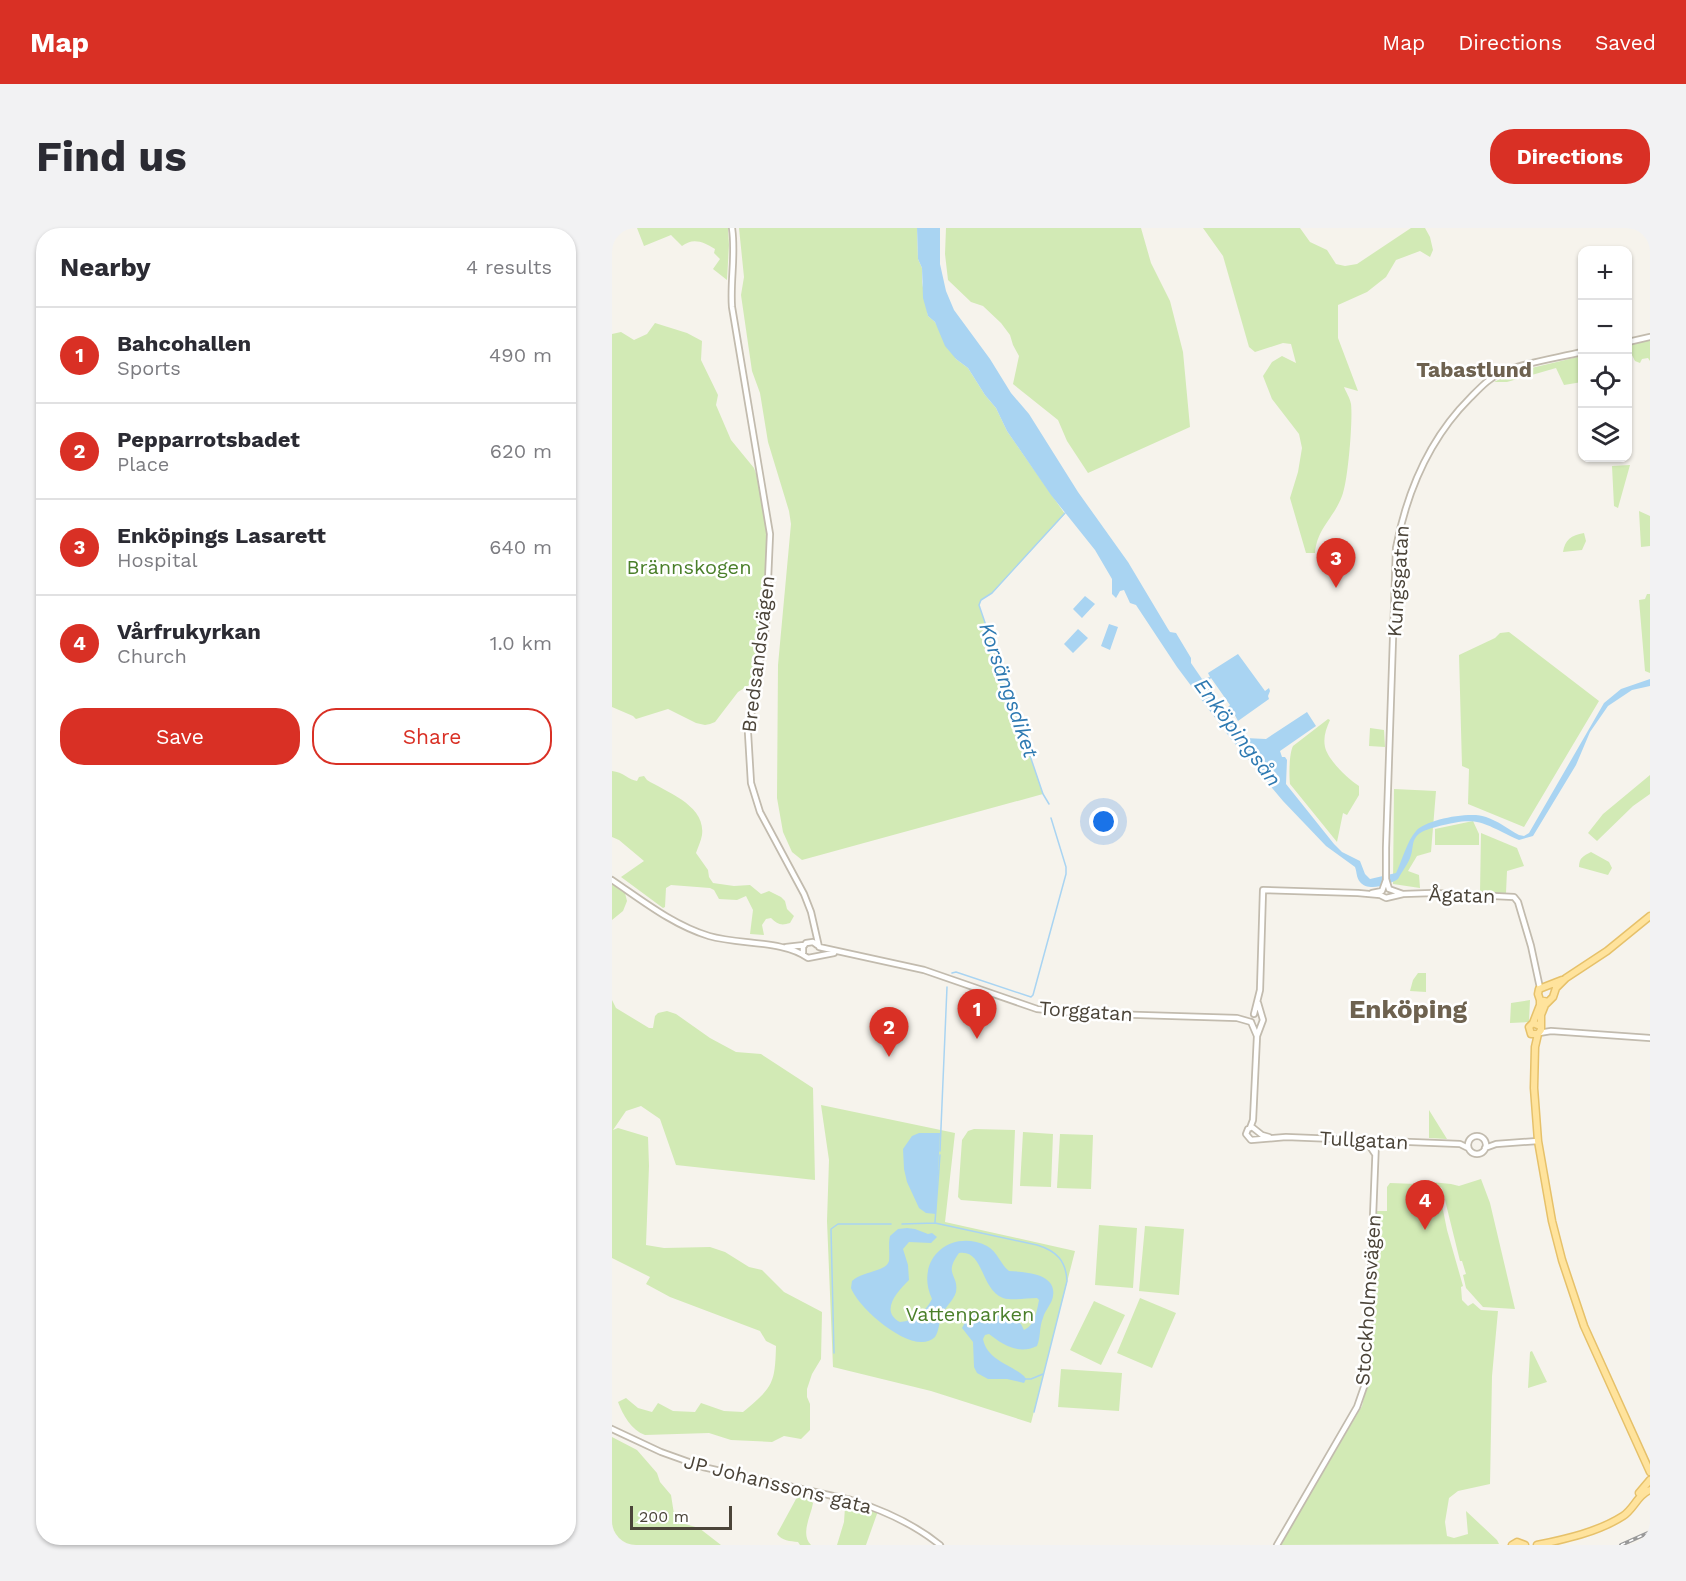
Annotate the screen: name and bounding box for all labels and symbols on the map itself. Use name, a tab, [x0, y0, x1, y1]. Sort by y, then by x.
district label: Tabastlund	[1416, 357, 1532, 382]
street label: Kungsgatan	[1382, 524, 1414, 638]
pin: 3	[1316, 538, 1356, 588]
park label: Brännskogen	[626, 555, 752, 579]
street label: Bredsandsvägen	[736, 574, 780, 734]
water label: Korsängsdiket	[974, 619, 1044, 761]
water label: Enköpingsån	[1189, 673, 1287, 791]
your location	[1089, 807, 1118, 836]
street label: Ågatan	[1428, 882, 1496, 908]
pin: 1	[958, 990, 997, 1039]
district label: Enköping	[1349, 994, 1467, 1024]
street label: Torggatan	[1038, 996, 1134, 1026]
pin: 2	[870, 1008, 908, 1057]
street label: Tullgatan	[1319, 1126, 1409, 1154]
pin: 4	[1406, 1180, 1444, 1230]
street label: Stockholmsvägen	[1350, 1214, 1386, 1386]
park label: Vattenparken	[906, 1302, 1035, 1326]
street label: JP Johanssons gata	[682, 1449, 874, 1519]
scale bar	[630, 1503, 732, 1530]

